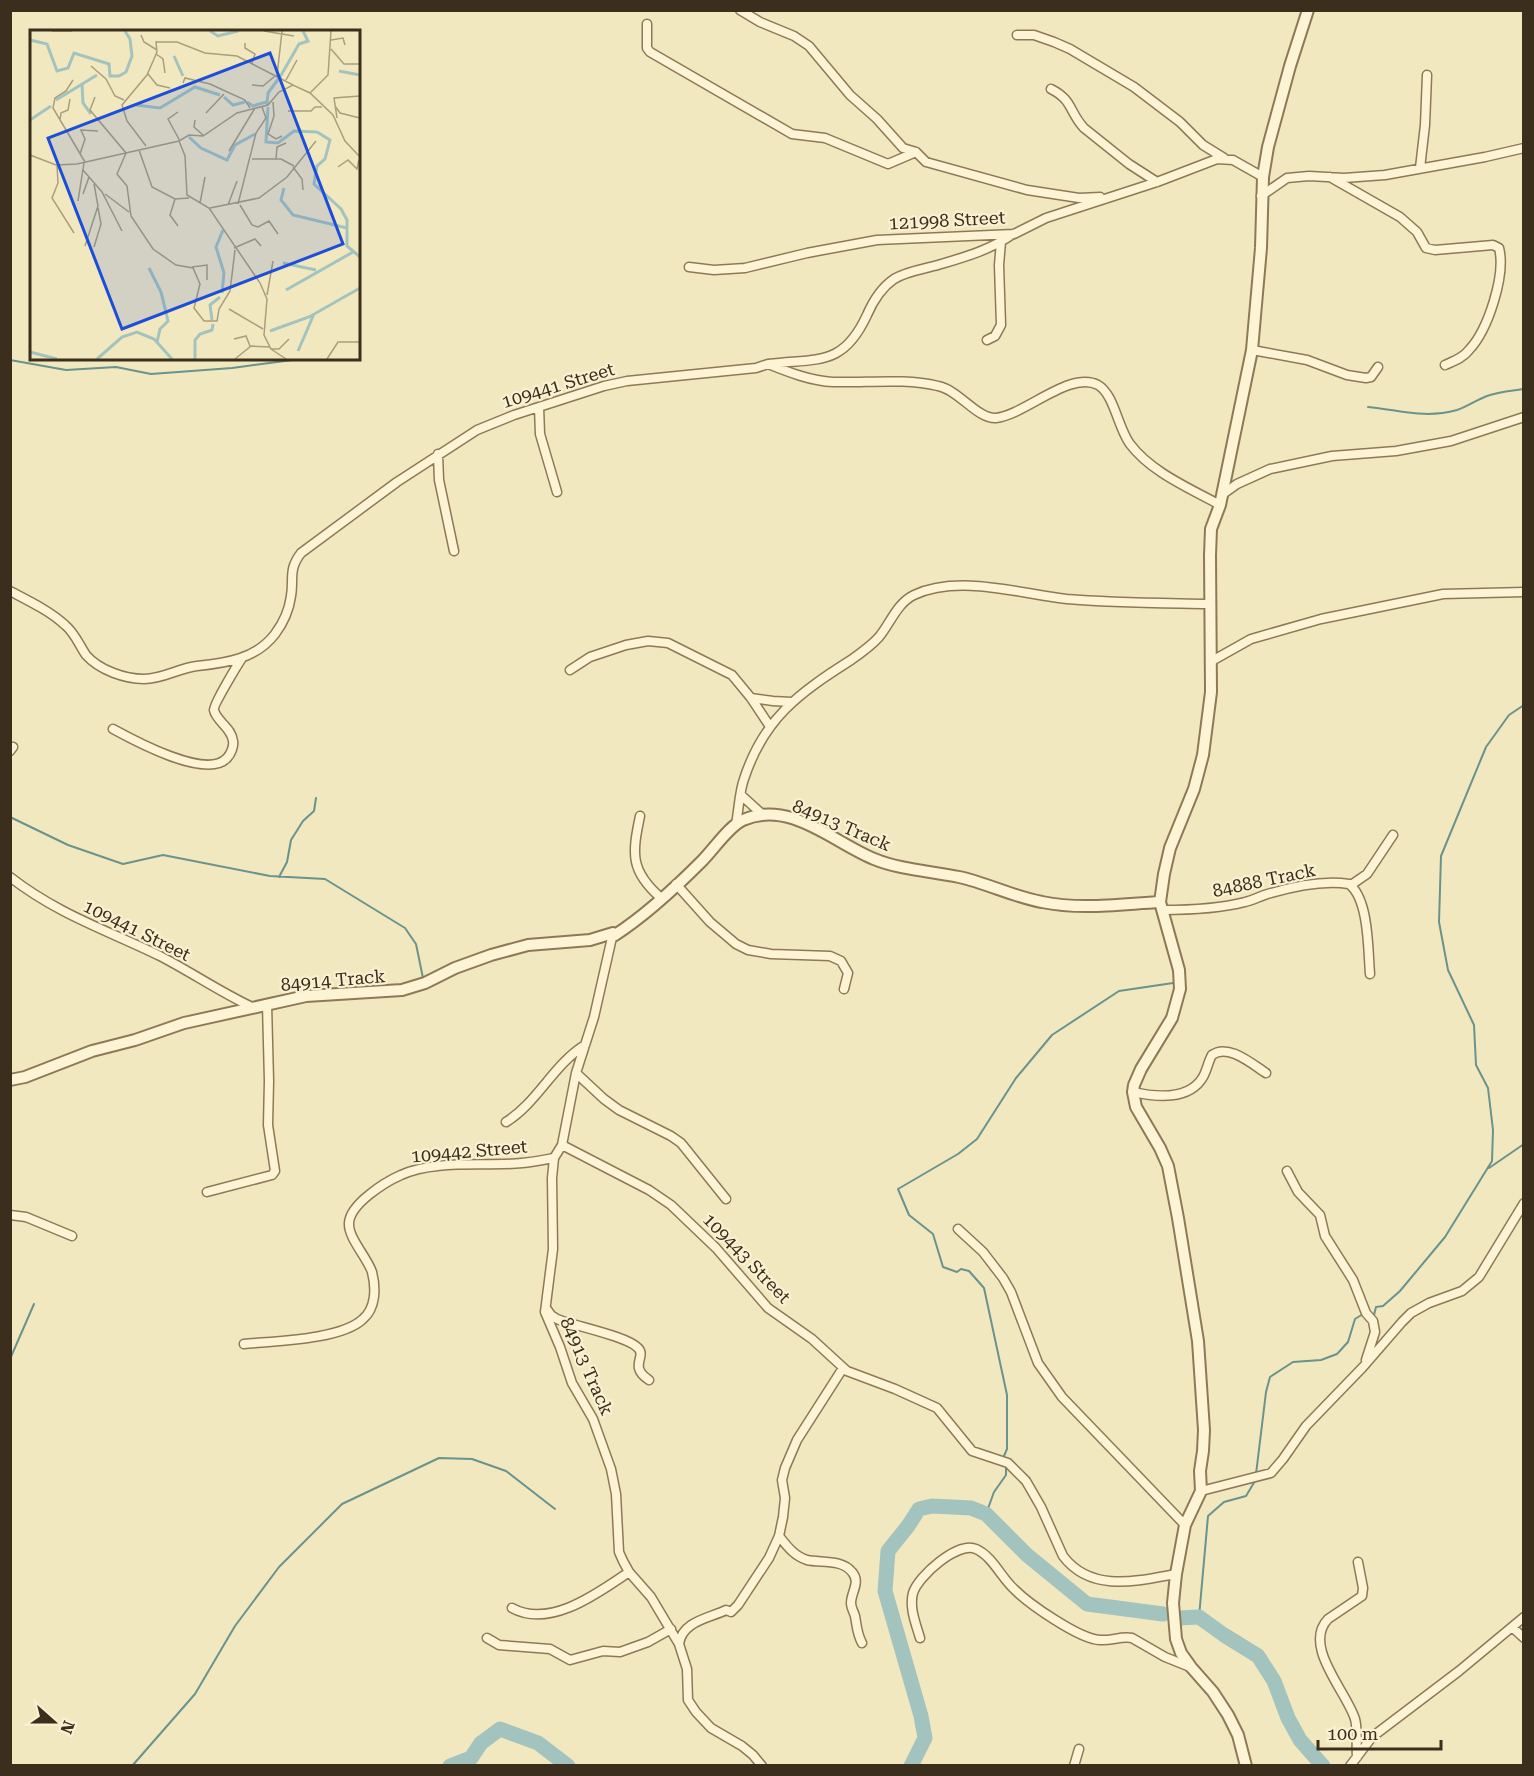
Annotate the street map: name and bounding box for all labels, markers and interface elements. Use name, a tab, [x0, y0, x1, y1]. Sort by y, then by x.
inset map	[30, 30, 360, 360]
street label: 121998 Street	[888, 206, 1006, 234]
street label: 109441 Street	[499, 358, 617, 412]
street label: 84913 Track	[790, 795, 894, 855]
street label: 84888 Track	[1210, 859, 1318, 901]
street label: 109441 Street	[80, 895, 194, 965]
street label: 84914 Track	[280, 965, 386, 995]
street label: 109442 Street	[410, 1135, 528, 1167]
street label: 109443 Street	[699, 1209, 795, 1307]
street label: 84913 Track	[556, 1314, 618, 1418]
north arrow	[24, 1692, 84, 1752]
scale bar	[1318, 1713, 1441, 1751]
text: N	[56, 1718, 79, 1736]
text: 100 m	[1327, 1723, 1378, 1744]

